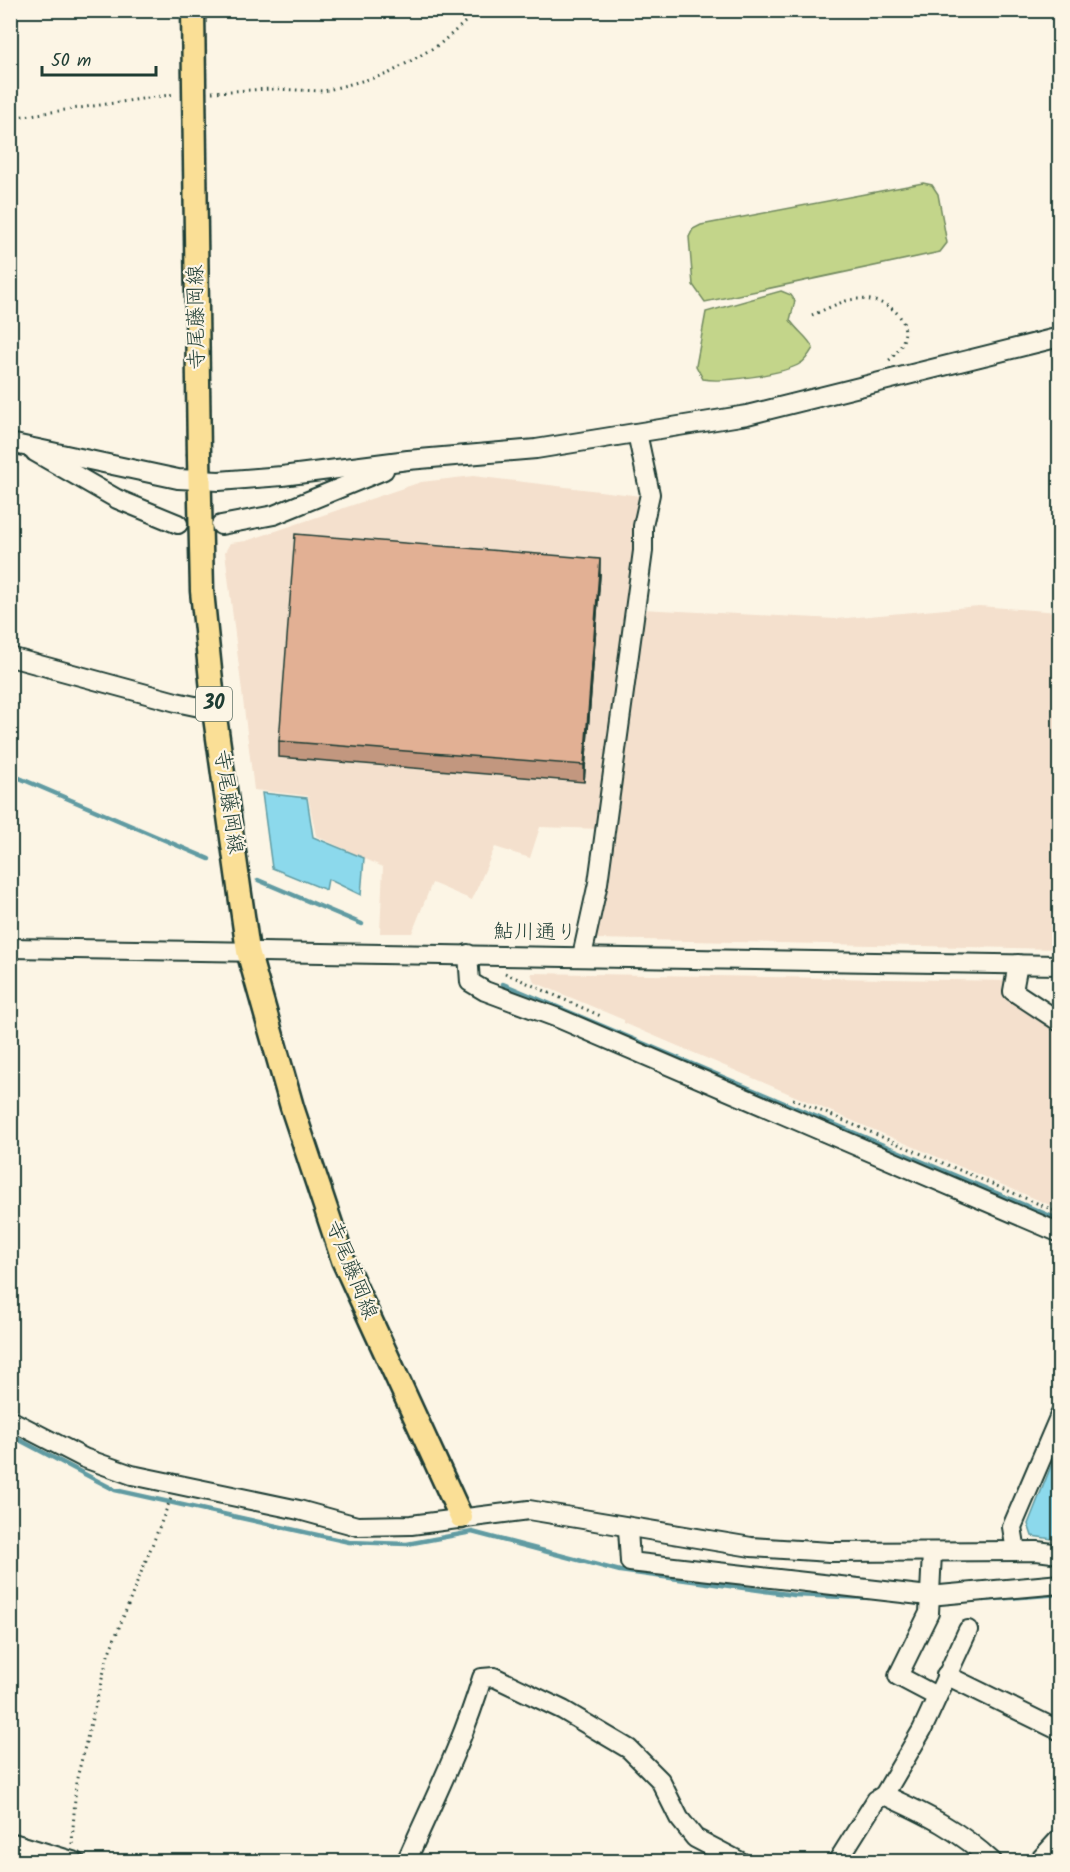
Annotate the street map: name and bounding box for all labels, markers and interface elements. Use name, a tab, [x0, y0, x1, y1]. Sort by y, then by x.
scale bar	[42, 39, 156, 77]
text: 50 m	[51, 47, 91, 76]
street label: 寺尾藤岡線	[180, 264, 214, 370]
road number: 30	[196, 687, 232, 721]
street label: 寺尾藤岡線	[204, 748, 252, 856]
street label: 鮎川通り	[493, 916, 577, 950]
street label: 寺尾藤岡線	[316, 1215, 386, 1325]

